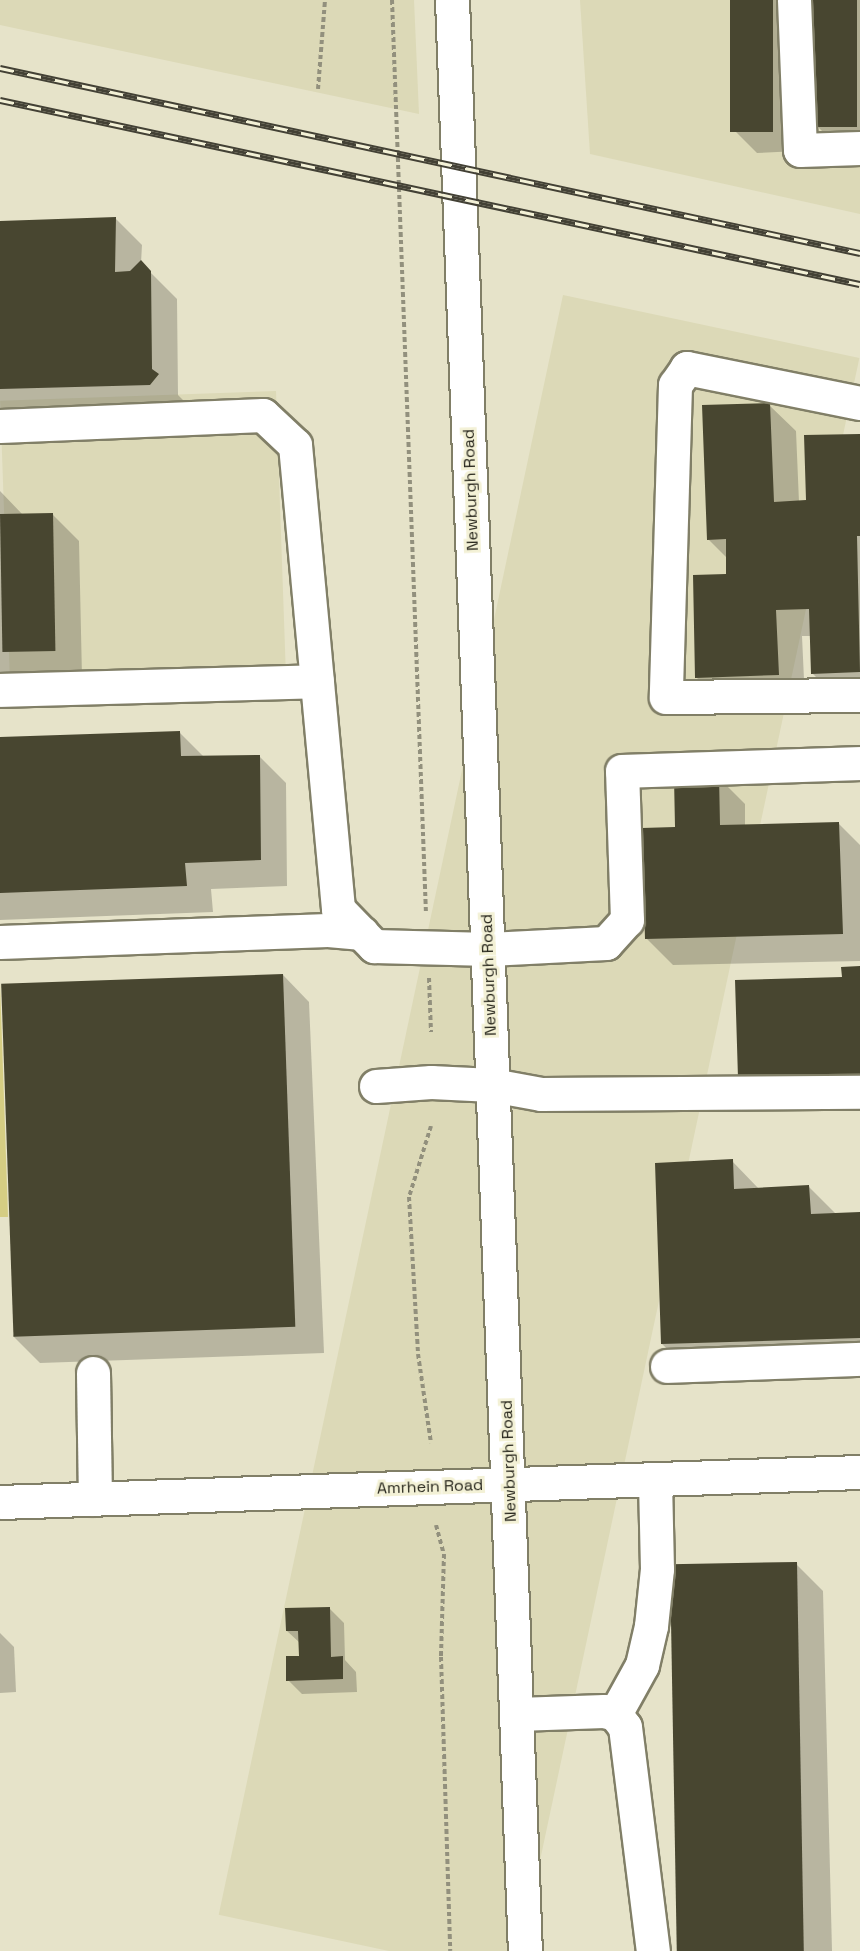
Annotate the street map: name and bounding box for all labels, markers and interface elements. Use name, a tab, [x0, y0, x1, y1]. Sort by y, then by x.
street label: Newburgh Road	[459, 429, 483, 551]
street label: Newburgh Road	[477, 914, 501, 1036]
street label: Newburgh Road	[497, 1400, 521, 1522]
street label: Amrhein Road	[377, 1476, 483, 1498]

